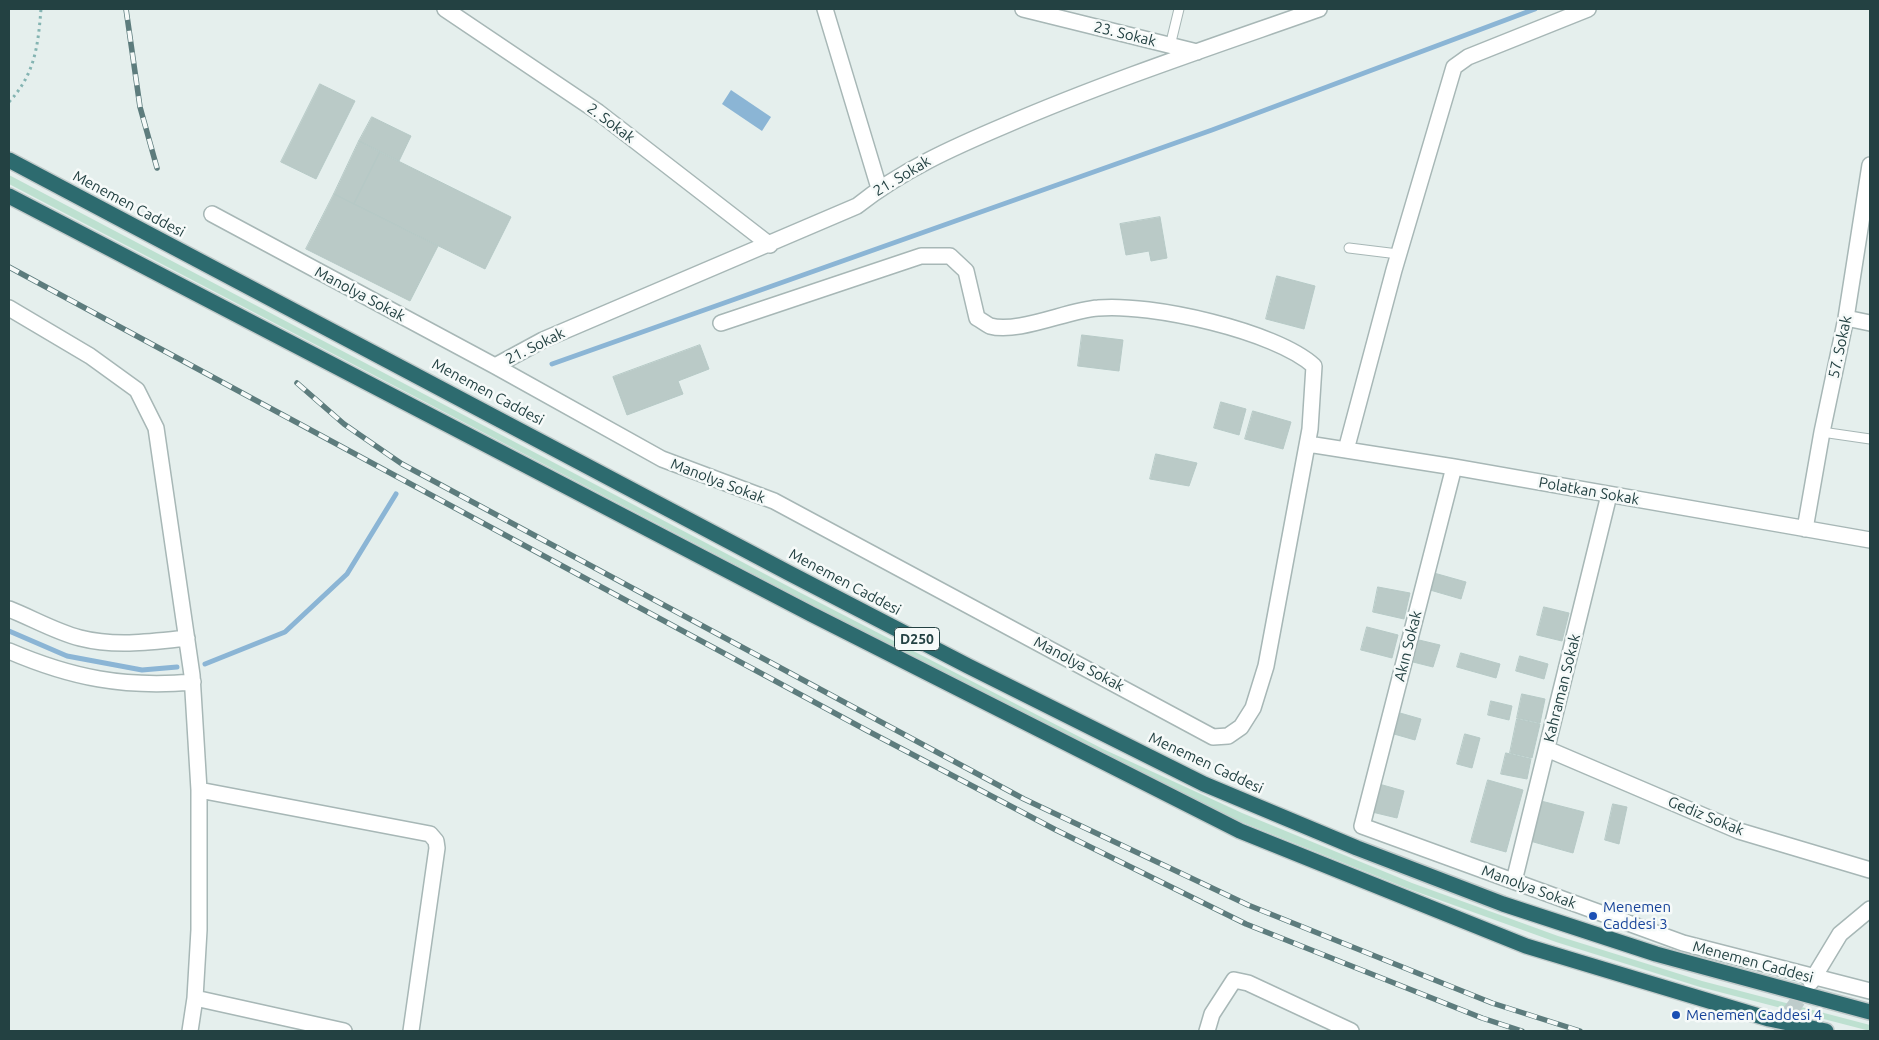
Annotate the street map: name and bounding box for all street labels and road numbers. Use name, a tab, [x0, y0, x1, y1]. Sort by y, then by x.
street label: 23. Sokak	[1092, 18, 1158, 50]
street label: 2. Sokak	[584, 99, 638, 147]
street label: 21. Sokak	[870, 152, 934, 200]
street label: Menemen Caddesi	[70, 167, 188, 241]
street label: Manolya Sokak	[312, 263, 408, 325]
street label: 57. Sokak	[1825, 314, 1855, 380]
street label: 21. Sokak	[503, 324, 567, 368]
street label: Menemen Caddesi	[429, 355, 547, 429]
street label: Manolya Sokak	[668, 455, 768, 507]
street label: Polatkan Sokak	[1537, 473, 1641, 509]
street label: Menemen Caddesi	[786, 545, 904, 619]
street label: Akın Sokak	[1391, 609, 1425, 683]
road number: D250	[894, 628, 940, 650]
street label: Kahraman Sokak	[1540, 632, 1584, 744]
street label: Manolya Sokak	[1031, 633, 1127, 695]
street label: Menemen Caddesi	[1146, 729, 1266, 797]
street label: Gediz Sokak	[1665, 793, 1747, 839]
street label: Manolya Sokak	[1479, 861, 1579, 913]
street label: Menemen Caddesi	[1691, 937, 1815, 987]

